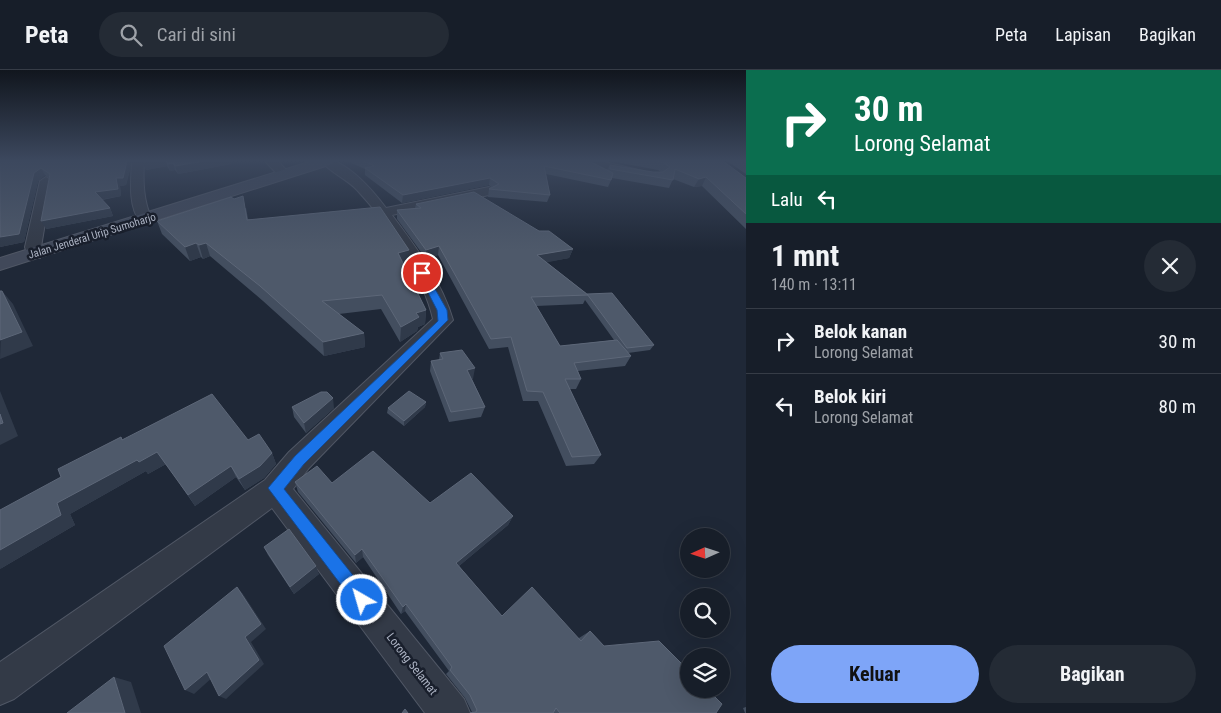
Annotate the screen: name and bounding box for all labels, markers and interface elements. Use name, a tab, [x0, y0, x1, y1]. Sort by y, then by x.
search box	[99, 12, 449, 57]
text: Peta	[25, 21, 69, 49]
icon: search	[117, 21, 145, 49]
text: Cari di sini	[157, 23, 236, 46]
text: Peta	[995, 24, 1027, 45]
text: Lapisan	[1055, 24, 1111, 45]
text: Bagikan	[1139, 24, 1196, 45]
text: 30 m	[854, 89, 923, 130]
icon: right	[771, 90, 836, 155]
text: Lorong Selamat	[854, 131, 991, 156]
icon: left	[813, 185, 841, 213]
text: Lalu	[771, 188, 803, 211]
street label: Jalan Jenderal Urip Sumoharjo	[27, 210, 158, 262]
text: 1 mnt	[771, 238, 839, 273]
button: close	[1144, 240, 1196, 292]
pin	[401, 252, 443, 294]
icon: arrive	[408, 259, 436, 287]
text: 140 m · 13:11	[771, 275, 857, 294]
text: Belok kanan	[814, 320, 907, 343]
icon: right	[771, 327, 799, 355]
text: 30 m	[1159, 330, 1196, 353]
text: Lorong Selamat	[814, 343, 913, 362]
text: Belok kiri	[814, 385, 886, 408]
icon: left	[771, 392, 799, 420]
text: 80 m	[1159, 395, 1196, 418]
text: Lorong Selamat	[814, 408, 913, 427]
north arrow	[680, 528, 730, 578]
map controls	[680, 528, 730, 698]
position arrow	[335, 573, 387, 625]
button: search	[680, 588, 730, 638]
street label: Lorong Selamat	[384, 630, 441, 698]
button: Keluar	[771, 645, 979, 703]
button: Bagikan	[989, 645, 1196, 703]
button: layers	[680, 648, 730, 698]

